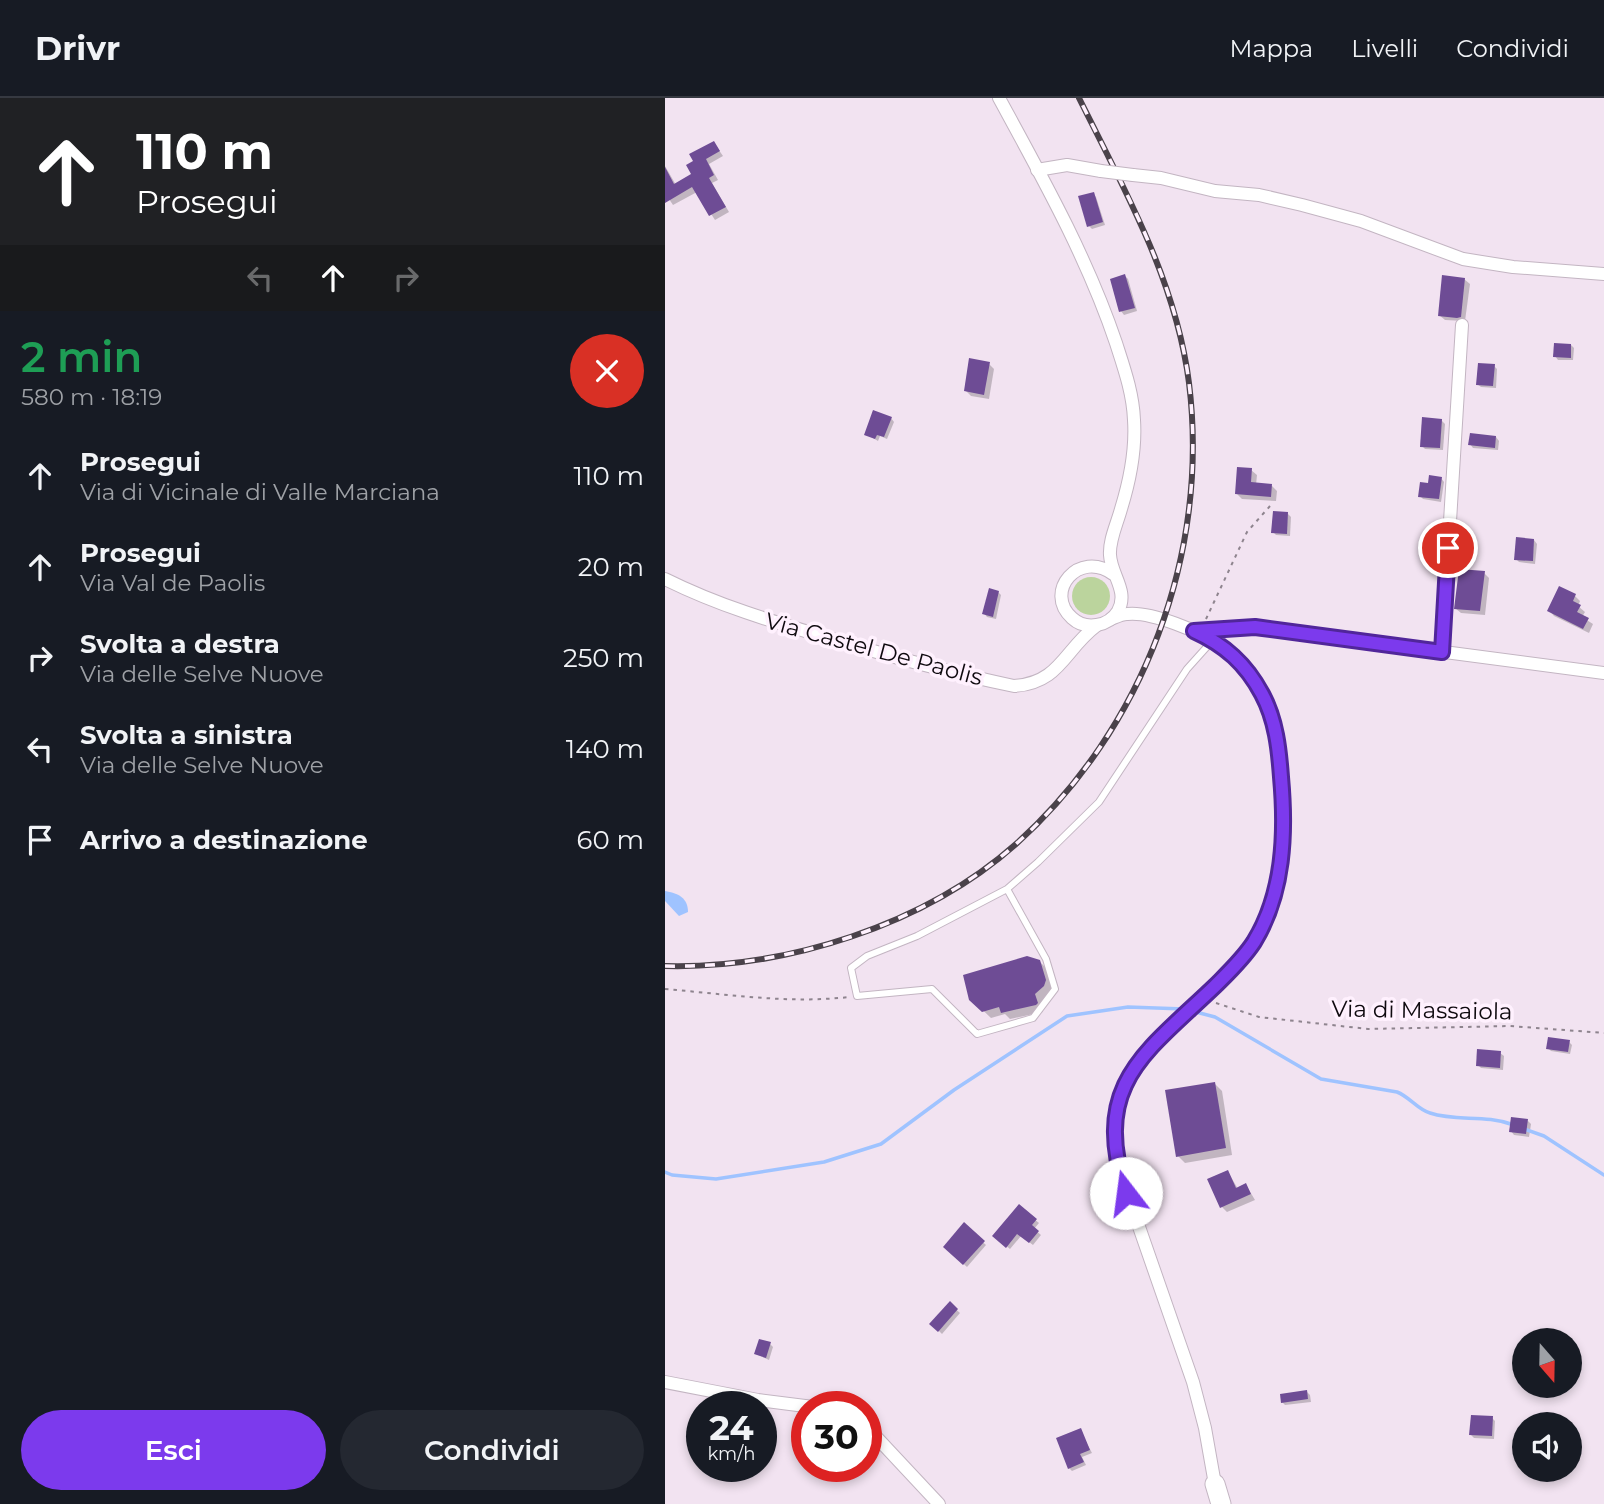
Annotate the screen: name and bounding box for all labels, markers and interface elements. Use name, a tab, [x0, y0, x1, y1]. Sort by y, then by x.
text: Drivr	[35, 28, 120, 68]
text: Mappa	[1230, 34, 1313, 63]
text: Livelli	[1351, 34, 1418, 63]
text: Condividi	[1456, 34, 1569, 63]
text: 110 m	[136, 122, 273, 181]
icon: ahead	[21, 126, 112, 217]
text: Prosegui	[136, 182, 278, 221]
icon: left	[241, 259, 279, 297]
icon: ahead	[314, 259, 352, 297]
icon: right	[387, 259, 425, 297]
text: 2 min	[21, 331, 142, 383]
button: close	[570, 334, 644, 408]
text: 580 m · 18:19	[21, 383, 162, 411]
text: Prosegui	[80, 446, 201, 478]
icon: ahead	[21, 457, 59, 495]
text: 110 m	[574, 460, 644, 492]
text: Via di Vicinale di Valle Marciana	[80, 478, 440, 506]
pin	[1418, 518, 1478, 578]
icon: arrive	[1429, 529, 1467, 567]
text: Prosegui	[80, 537, 201, 569]
icon: ahead	[21, 548, 59, 586]
text: 20 m	[578, 551, 644, 583]
text: Via Val de Paolis	[80, 569, 265, 597]
street label: Via Castel De Paolis	[762, 606, 986, 692]
text: Svolta a destra	[80, 628, 280, 660]
icon: right	[21, 639, 59, 677]
text: 250 m	[563, 642, 644, 674]
text: Via delle Selve Nuove	[80, 660, 324, 688]
text: Svolta a sinistra	[80, 719, 293, 751]
icon: left	[21, 730, 59, 768]
text: 140 m	[566, 733, 644, 765]
text: Via delle Selve Nuove	[80, 751, 324, 779]
icon: arrive	[21, 821, 59, 859]
text: Arrivo a destinazione	[80, 824, 368, 856]
text: 60 m	[577, 824, 644, 856]
street label: Via di Massaiola	[1331, 994, 1513, 1026]
position arrow	[1089, 1156, 1163, 1230]
north arrow	[1512, 1328, 1582, 1398]
map controls	[1512, 1328, 1582, 1482]
speed limit sign: 30	[791, 1391, 882, 1482]
text: 24	[709, 1406, 754, 1449]
button: Esci	[21, 1410, 326, 1490]
button: Condividi	[340, 1410, 644, 1490]
button: sound	[1512, 1412, 1582, 1482]
text: km/h	[707, 1443, 756, 1465]

